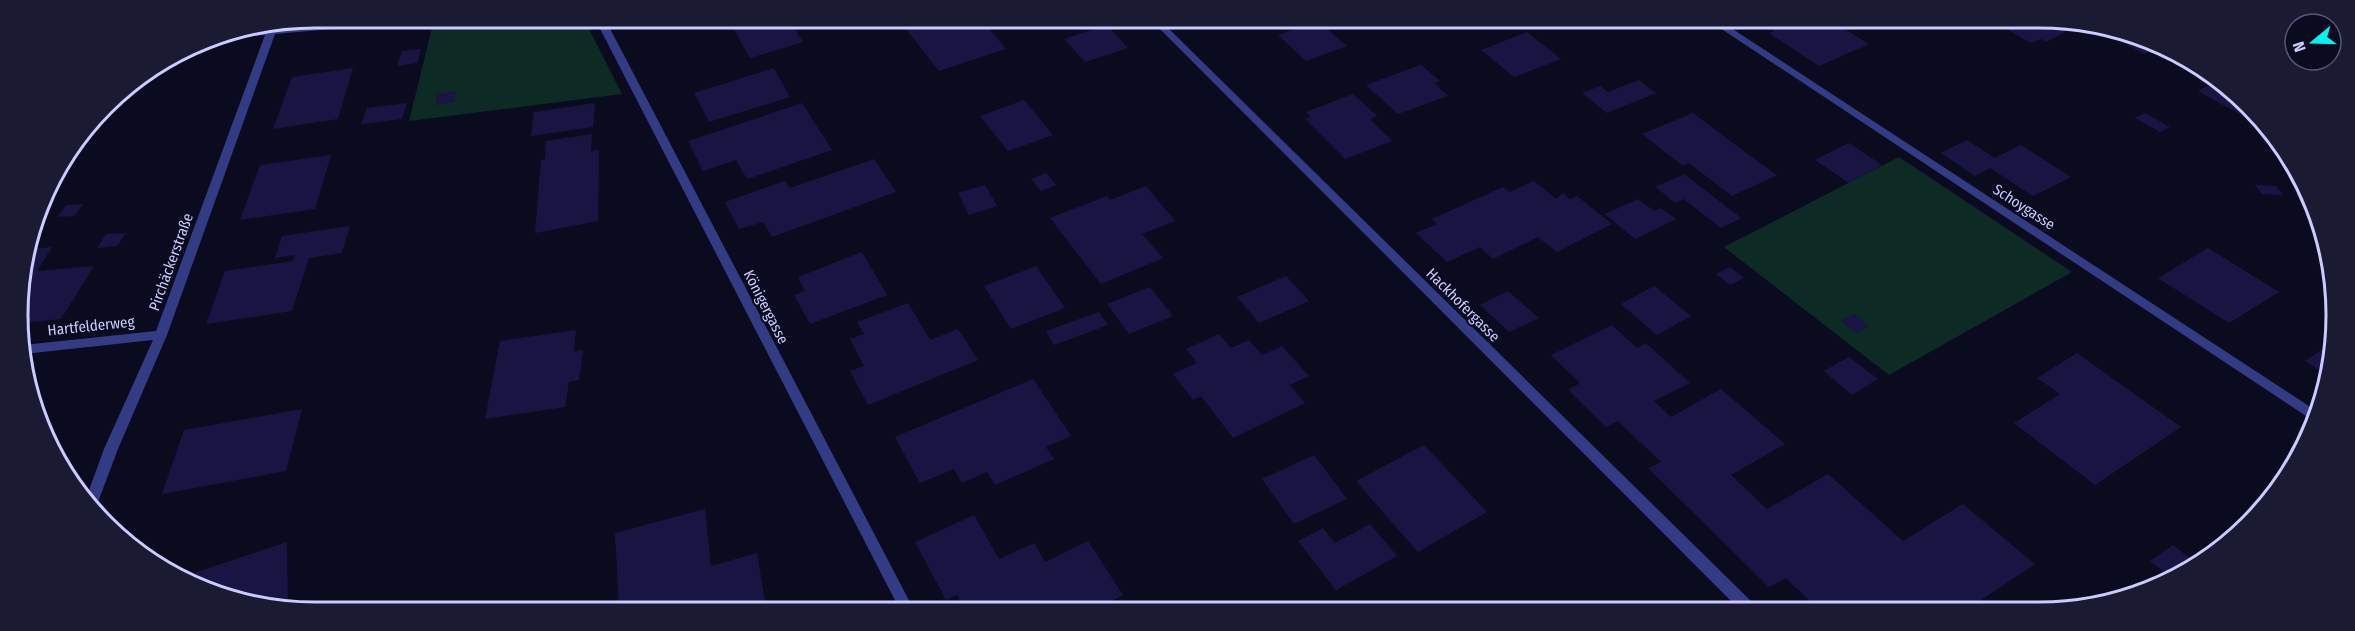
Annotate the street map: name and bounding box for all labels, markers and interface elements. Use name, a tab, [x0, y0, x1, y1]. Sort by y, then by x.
north arrow	[2283, 12, 2343, 72]
text: N	[2289, 39, 2310, 54]
street label: Schoygasse	[1990, 180, 2058, 234]
street label: Pirchäckerstraße	[145, 211, 197, 313]
street label: Hackhofergasse	[1422, 264, 1504, 346]
street label: Königergasse	[740, 267, 792, 347]
street label: Hartfelderweg	[47, 312, 135, 340]

